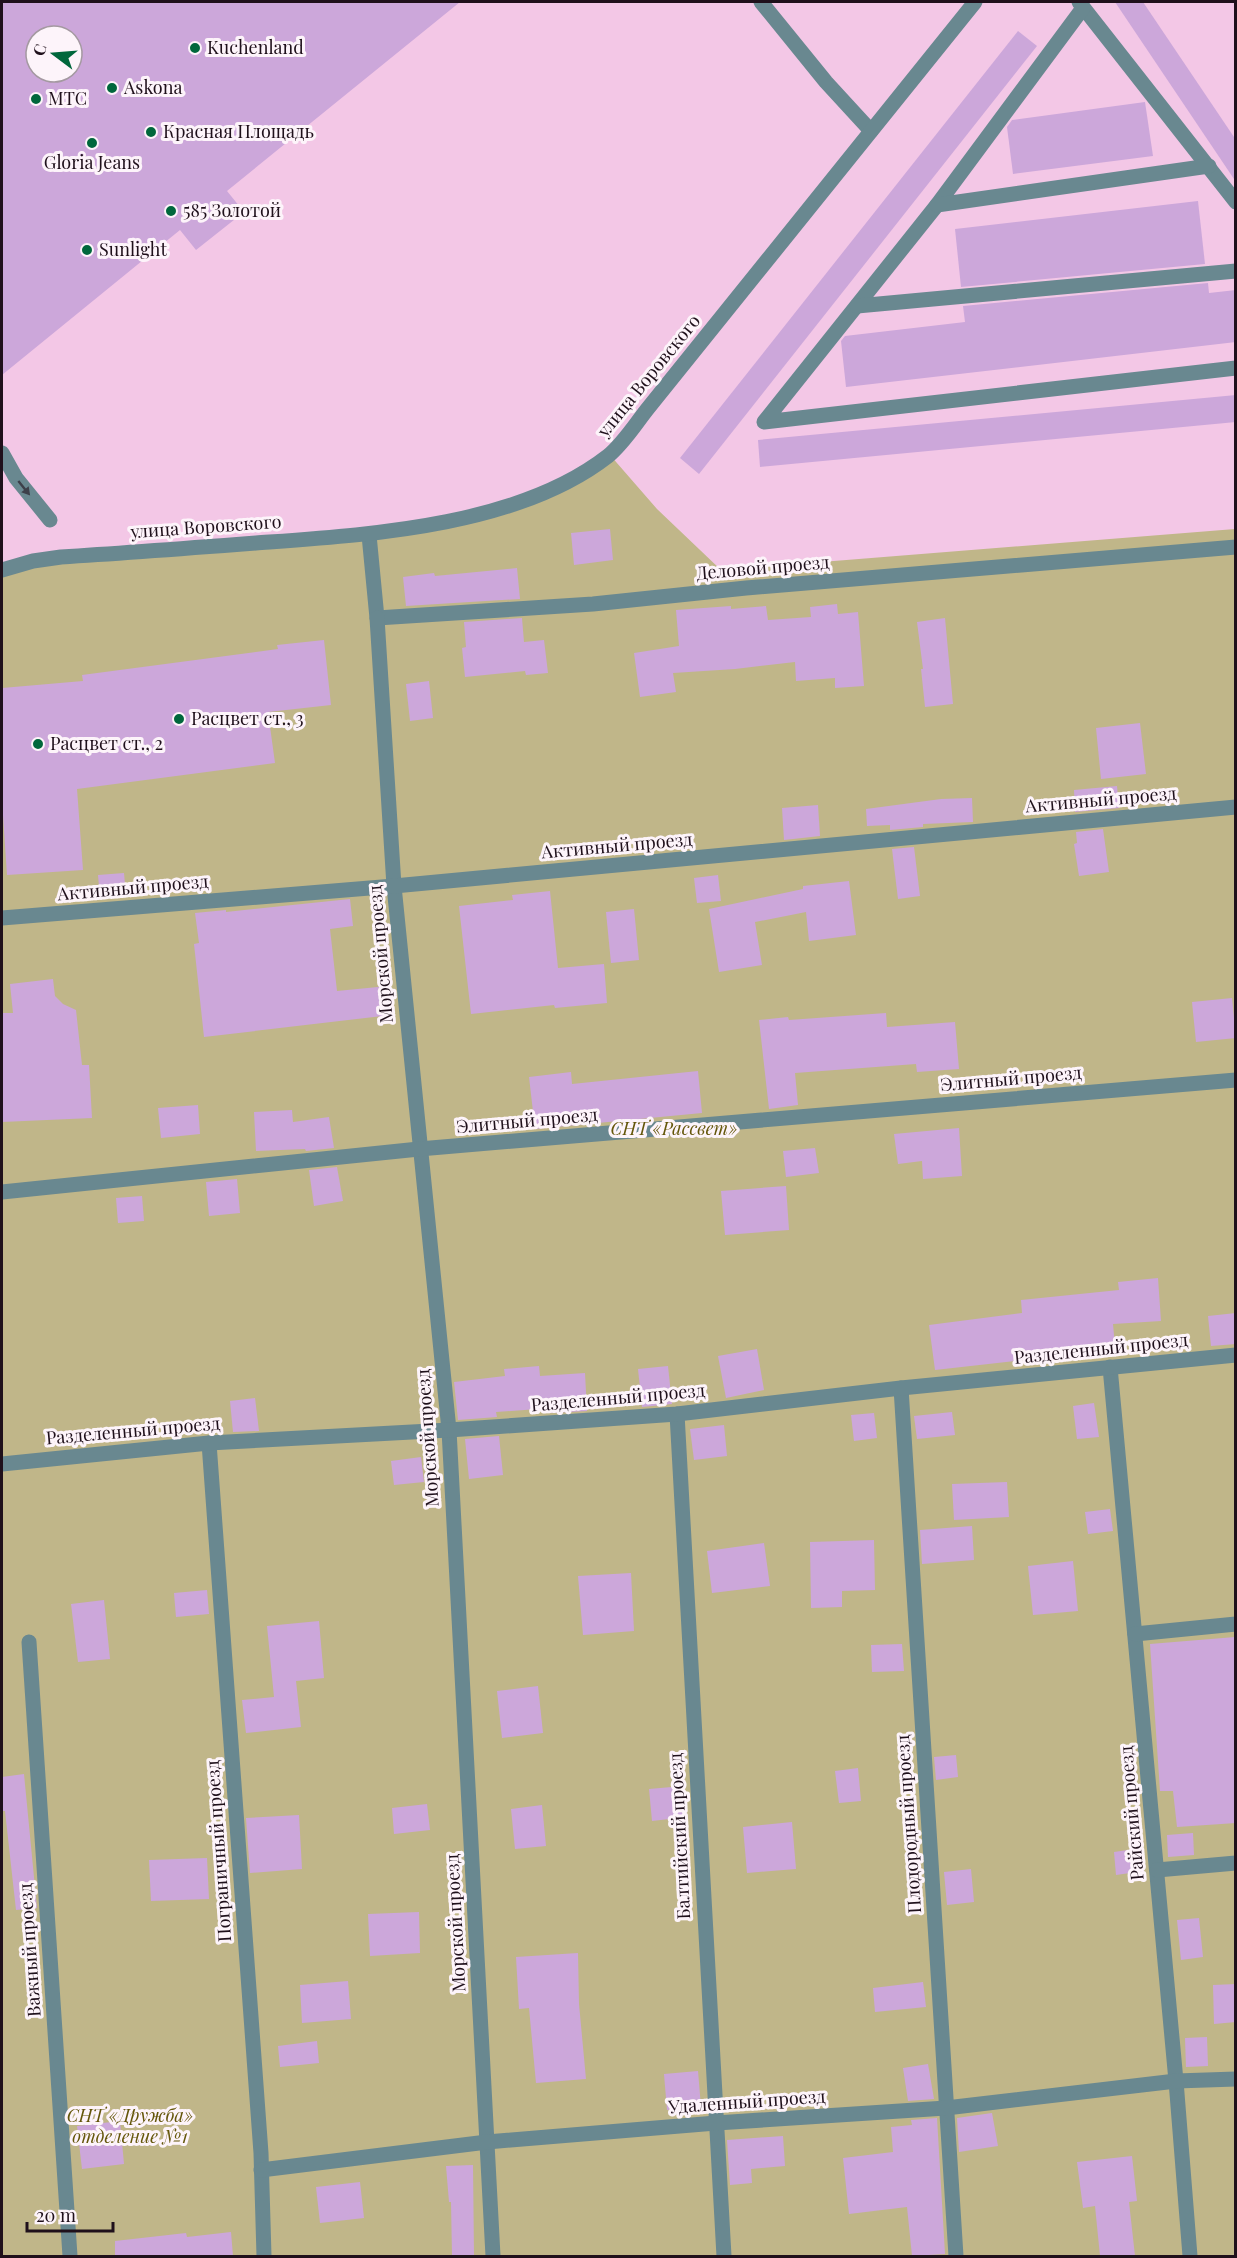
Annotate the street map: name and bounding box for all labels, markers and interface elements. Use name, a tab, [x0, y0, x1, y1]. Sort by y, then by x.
north arrow	[24, 24, 84, 84]
place label: Kuchenland	[207, 35, 304, 59]
text: С	[27, 41, 51, 58]
marker: Kuchenland	[188, 41, 202, 55]
place label: Askona	[123, 75, 182, 99]
marker: Askona	[105, 81, 119, 95]
place label: МТС	[48, 86, 87, 110]
marker: МТС	[29, 92, 43, 106]
place label: Красная Площадь	[163, 119, 314, 143]
marker: Красная Площадь	[144, 125, 158, 139]
marker: Gloria Jeans	[85, 136, 99, 150]
place label: Gloria Jeans	[44, 150, 140, 174]
place label: 585 Золотой	[183, 198, 281, 222]
marker: 585 Золотой	[164, 204, 178, 218]
place label: Sunlight	[99, 237, 167, 261]
marker: Sunlight	[80, 243, 94, 257]
street label: улица Воровского	[591, 309, 705, 442]
one-way arrow	[18, 480, 31, 496]
street label: улица Воровского	[129, 509, 282, 543]
street label: Деловой проезд	[695, 549, 831, 585]
place label: Расцвет ст., 3	[191, 706, 304, 730]
marker: Расцвет ст., 3	[172, 712, 186, 726]
place label: Расцвет ст., 2	[50, 731, 163, 755]
marker: Расцвет ст., 2	[31, 737, 45, 751]
street label: Активный проезд	[1023, 780, 1178, 818]
street label: Активный проезд	[539, 826, 694, 864]
street label: Активный проезд	[55, 868, 210, 906]
street label: Морской проезд	[362, 884, 398, 1024]
street label: Элитный проезд	[939, 1060, 1083, 1096]
street label: Элитный проезд	[455, 1102, 599, 1138]
park label: СНТ «Рассвет»	[611, 1116, 737, 1140]
street label: Разделенный проезд	[1013, 1327, 1190, 1369]
street label: Морской проезд	[410, 1368, 444, 1508]
street label: Разделенный проезд	[530, 1377, 707, 1417]
street label: Разделенный проезд	[45, 1410, 222, 1450]
street label: Плодородный проезд	[890, 1733, 926, 1914]
street label: Райский проезд	[1113, 1744, 1149, 1881]
street label: Балтийский проезд	[663, 1752, 695, 1920]
street label: Пограничный проезд	[200, 1759, 236, 1943]
street label: Морской проезд	[439, 1853, 471, 1993]
street label: Важный проезд	[12, 1882, 46, 2018]
street label: Удаленный проезд	[667, 2083, 827, 2119]
park label: СНТ «Дружба» отделение №1	[67, 2103, 193, 2148]
scale bar	[27, 2195, 112, 2233]
text: 20 m	[36, 2203, 76, 2227]

